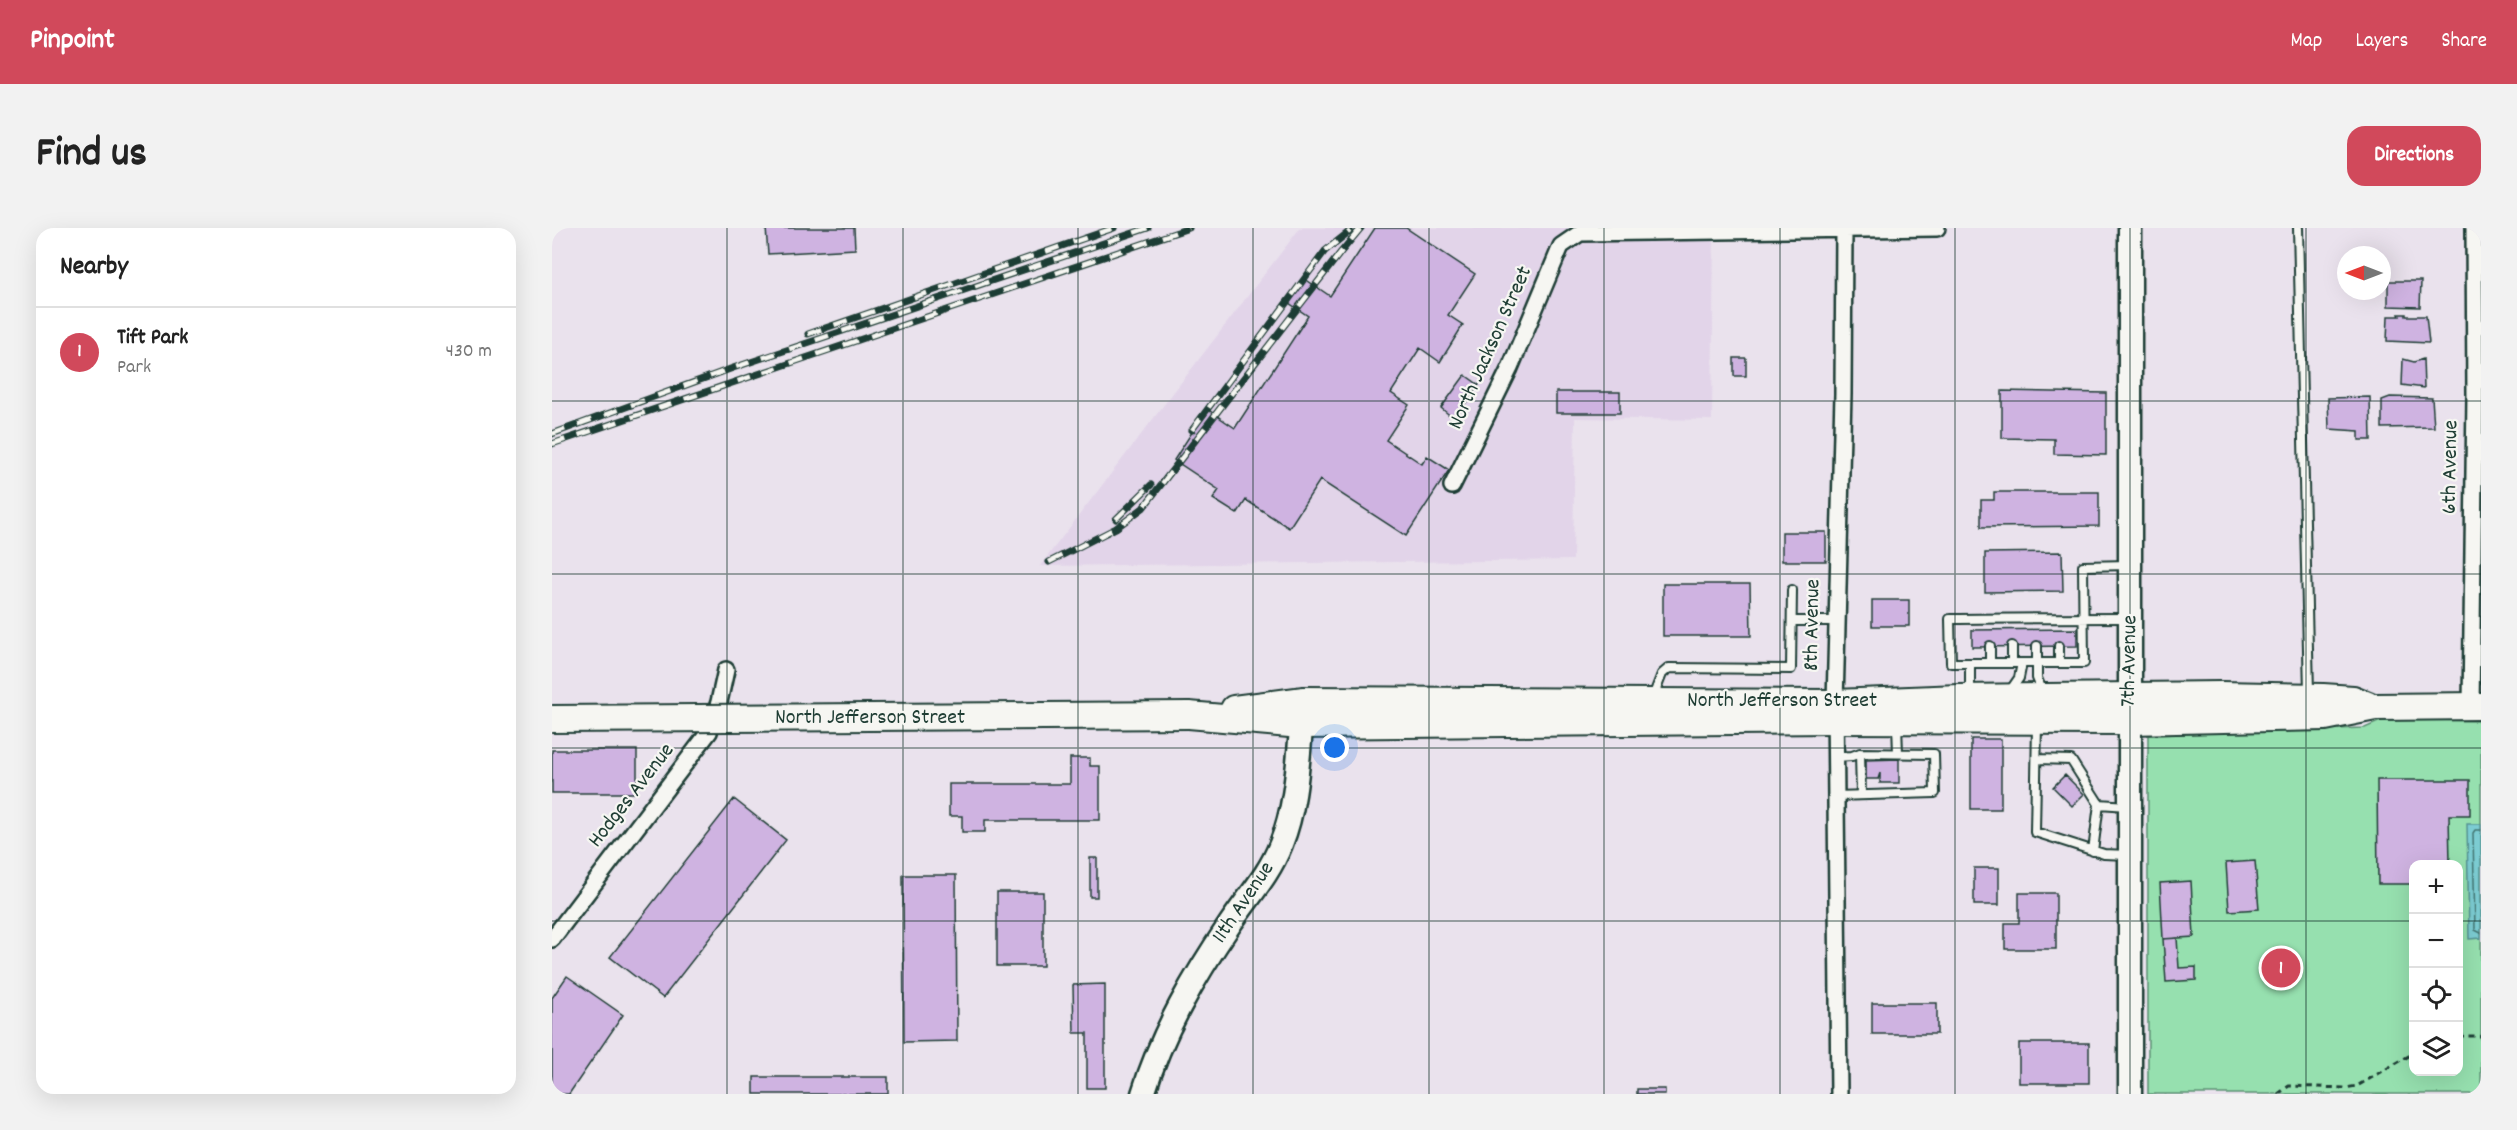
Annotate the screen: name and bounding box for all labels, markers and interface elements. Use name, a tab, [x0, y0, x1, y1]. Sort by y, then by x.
text: Pinpoint	[30, 22, 115, 62]
text: Map	[2291, 27, 2322, 57]
text: Layers	[2355, 27, 2408, 57]
text: Share	[2441, 27, 2487, 57]
text: Find us	[36, 126, 147, 186]
button: Directions	[2347, 126, 2481, 186]
north arrow	[2337, 246, 2391, 300]
text: Nearby	[60, 249, 128, 286]
street label: North Jackson Street	[1441, 261, 1541, 435]
text: Tift Park	[117, 323, 188, 354]
text: 1	[77, 338, 82, 366]
text: 430 m	[446, 338, 492, 366]
text: Park	[117, 354, 151, 382]
street label: 6th Avenue	[2435, 420, 2467, 514]
street label: 8th Avenue	[1797, 579, 1829, 671]
street label: 7th Avenue	[2114, 615, 2146, 707]
street label: North Jefferson Street	[1687, 686, 1877, 717]
street label: North Jefferson Street	[775, 703, 965, 734]
your location	[1320, 733, 1349, 762]
street label: Hodges Avenue	[581, 737, 683, 855]
street label: 11th Avenue	[1205, 856, 1283, 950]
map controls	[2409, 860, 2463, 1076]
button: +	[2409, 860, 2463, 914]
button: −	[2409, 914, 2463, 968]
pin: 1	[2262, 946, 2300, 990]
button: locate	[2409, 968, 2463, 1022]
button: layers	[2409, 1022, 2463, 1076]

